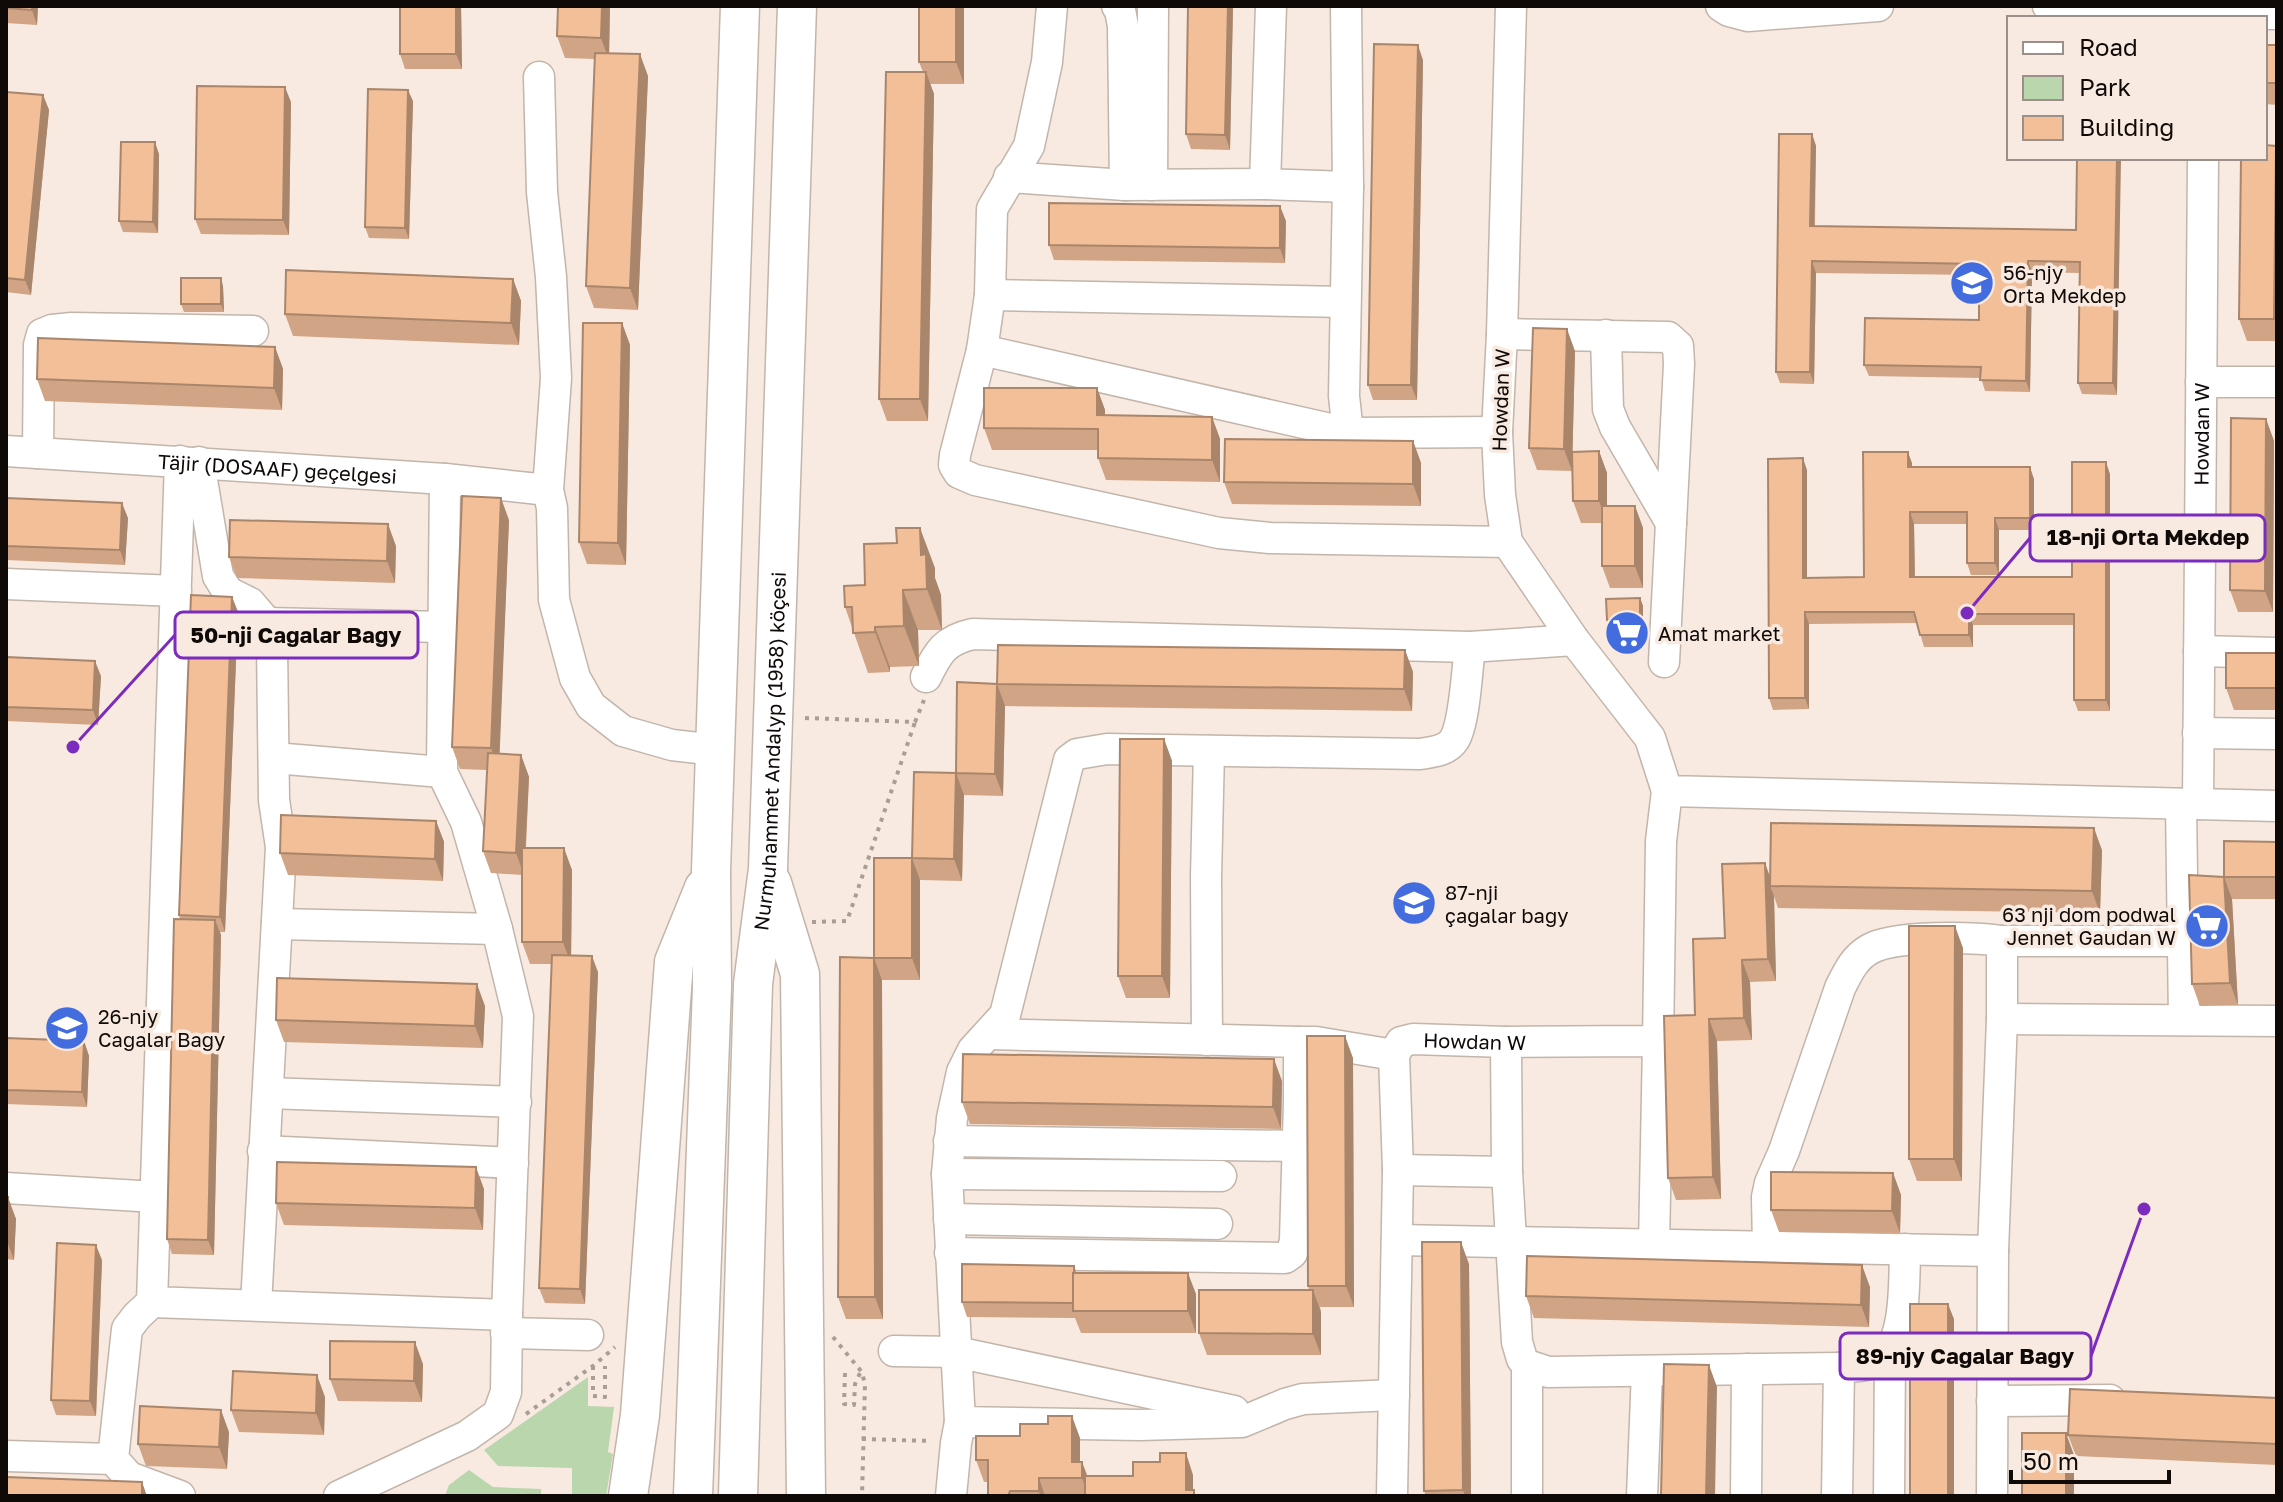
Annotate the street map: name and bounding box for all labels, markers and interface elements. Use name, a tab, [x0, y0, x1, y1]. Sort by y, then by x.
legend	[2007, 16, 2267, 160]
text: Road	[2079, 32, 2138, 61]
text: Park	[2079, 72, 2131, 101]
text: Building	[2079, 112, 2174, 141]
school or university icon: 56-njy Orta Mekdep	[1948, 259, 1996, 307]
place label: 56-njy Orta Mekdep	[2003, 260, 2126, 307]
street label: Howdan W	[1486, 348, 1514, 452]
street label: Howdan W	[2188, 382, 2213, 486]
street label: Täjir (DOSAAF) geçelgesi	[157, 449, 398, 488]
callout: 18-nji Orta Mekdep	[2030, 515, 2265, 561]
text: 18-nji Orta Mekdep	[2047, 523, 2249, 550]
street label: Nurmuhammet Andalyp (1958) köçesi	[748, 571, 790, 932]
supermarket icon: Amat market	[1603, 609, 1651, 657]
callout: 50-nji Cagalar Bagy	[175, 612, 418, 658]
text: 50-nji Cagalar Bagy	[191, 621, 401, 648]
place label: Amat market	[1658, 621, 1781, 645]
school or university icon: 87-nji çagalar bagy	[1390, 879, 1438, 927]
place label: 87-nji çagalar bagy	[1445, 880, 1568, 927]
place label: 63 nji dom podwal Jennet Gaudan W	[2002, 902, 2176, 949]
supermarket icon: 63 nji dom podwal Jennet Gaudan W	[2183, 902, 2231, 950]
school or university icon: 26-njy Cagalar Bagy	[43, 1004, 91, 1052]
place label: 26-njy Cagalar Bagy	[98, 1004, 225, 1051]
street label: Howdan W	[1423, 1027, 1526, 1054]
callout: 89-njy Cagalar Bagy	[1840, 1333, 2091, 1379]
text: 89-njy Cagalar Bagy	[1856, 1342, 2074, 1369]
scale bar	[2011, 1434, 2169, 1484]
text: 50 m	[2023, 1446, 2079, 1475]

